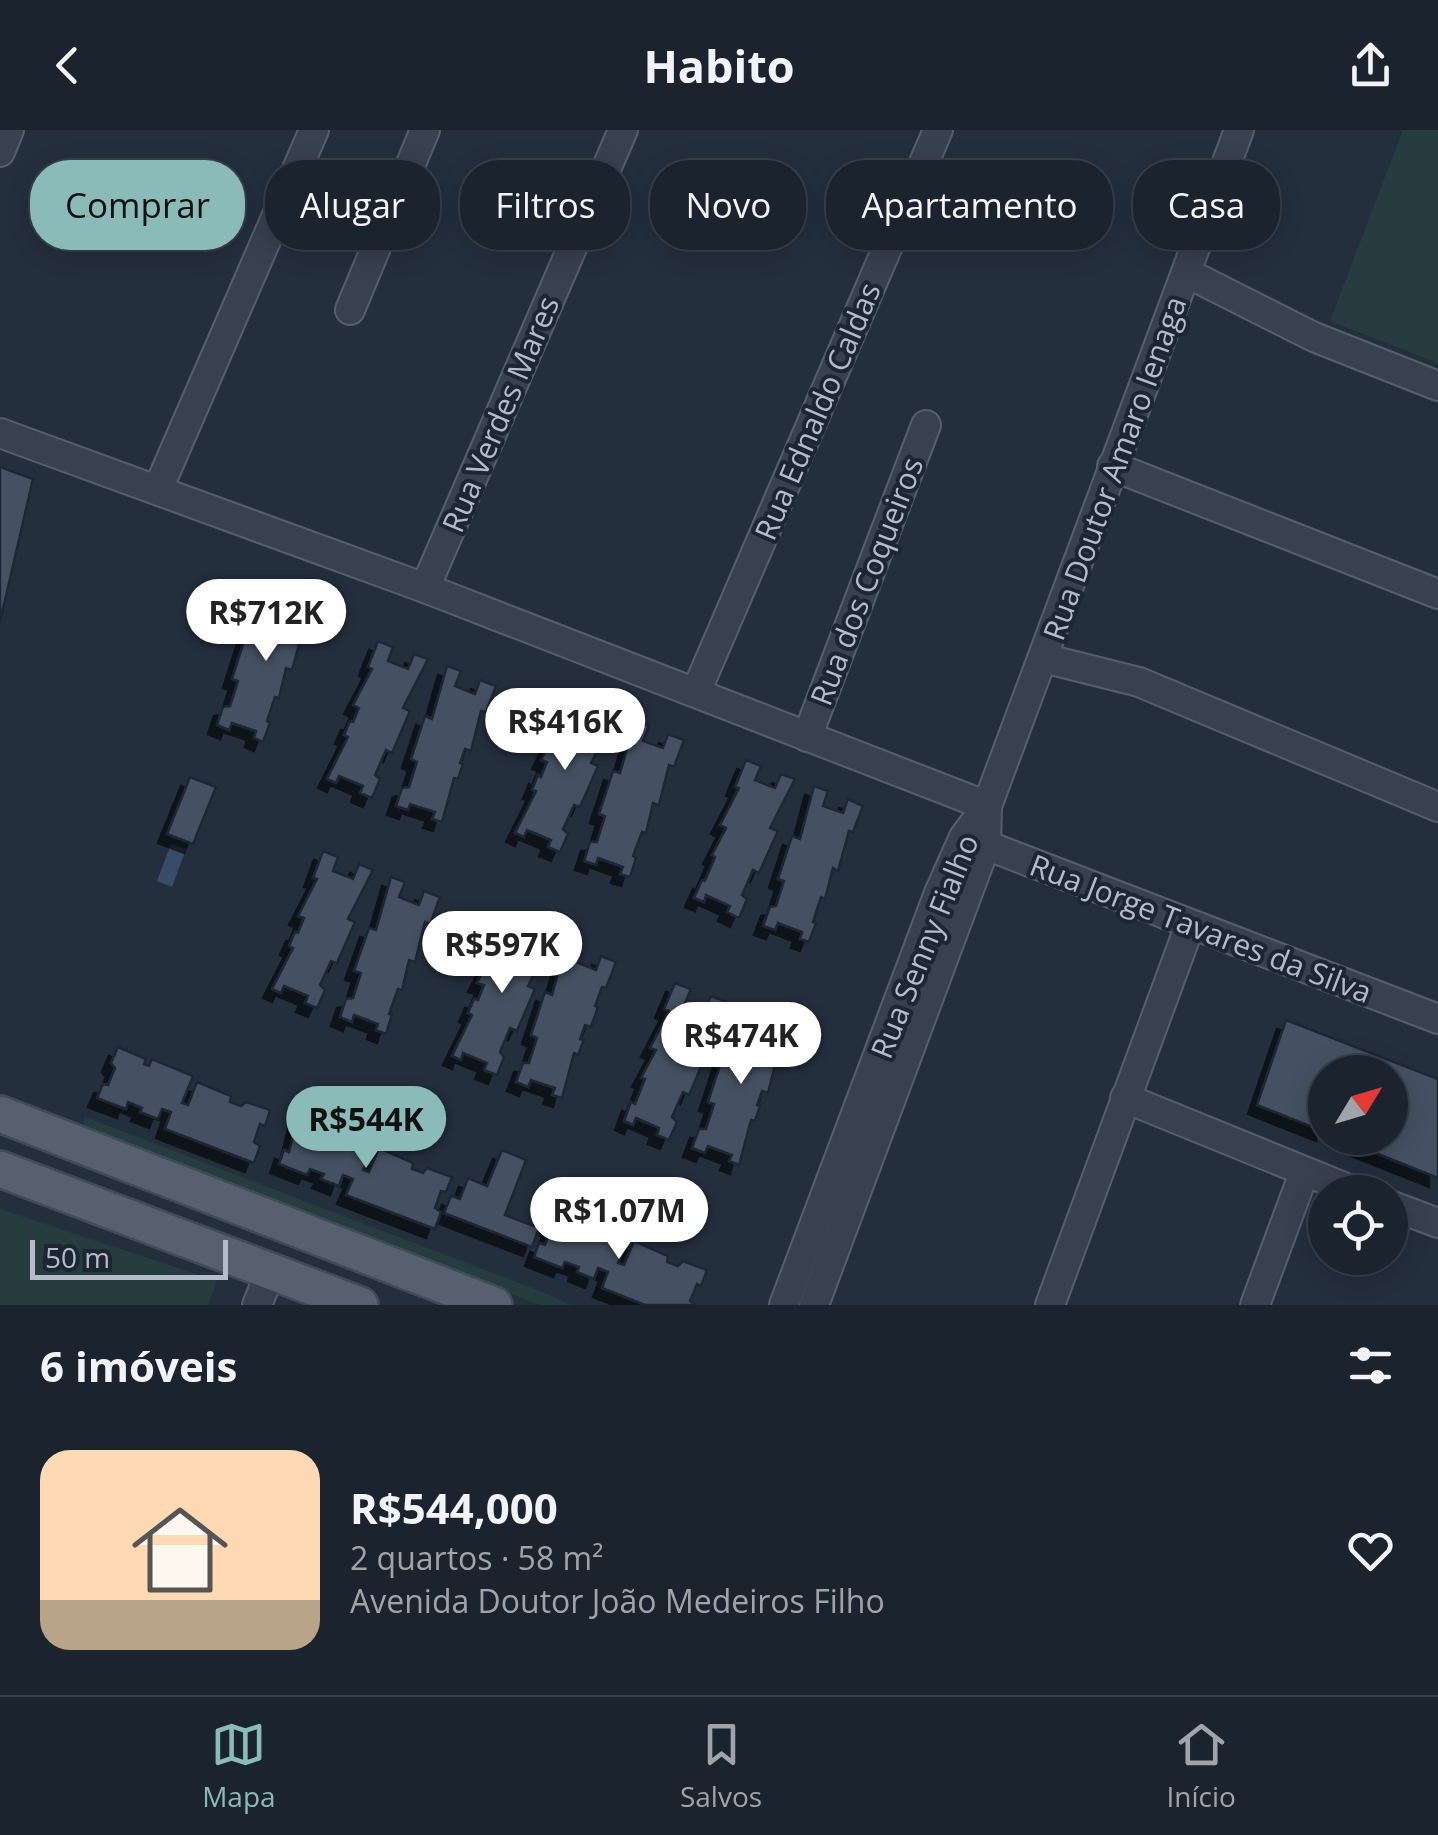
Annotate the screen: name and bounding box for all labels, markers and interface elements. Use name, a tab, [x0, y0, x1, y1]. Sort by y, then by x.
text: Habito	[643, 35, 795, 96]
icon: back	[40, 38, 95, 93]
icon: share	[1343, 38, 1398, 93]
chip: Comprar	[30, 160, 245, 250]
chip: Alugar	[265, 160, 440, 250]
chip: Filtros	[460, 160, 630, 250]
chip: Novo	[650, 160, 806, 250]
chip: Apartamento	[826, 160, 1113, 250]
chip: Casa	[1133, 160, 1280, 250]
street label: Rua Ednaldo Caldas	[744, 276, 890, 546]
street label: Rua Verdes Mares	[432, 290, 568, 538]
street label: Rua Doutor Amaro Ienaga	[1033, 290, 1195, 646]
street label: Rua dos Coqueiros	[800, 451, 932, 711]
pin: R$712K	[185, 579, 347, 664]
text: R$712K	[208, 590, 324, 633]
pin: R$416K	[484, 688, 646, 773]
text: R$416K	[507, 699, 623, 742]
street label: Rua Senny Fialho	[860, 828, 988, 1064]
street label: Rua Jorge Tavares da Silva	[1024, 844, 1378, 1012]
pin: R$597K	[421, 911, 583, 996]
text: R$597K	[444, 922, 560, 965]
pin: R$474K	[660, 1002, 822, 1087]
text: R$474K	[683, 1013, 799, 1056]
north arrow	[1308, 1055, 1408, 1155]
map controls	[1308, 1055, 1408, 1275]
pin: R$544K	[285, 1086, 447, 1171]
text: R$544K	[308, 1097, 424, 1140]
button: locate	[1308, 1175, 1408, 1275]
pin: R$1.07M	[527, 1177, 711, 1262]
text: R$1.07M	[552, 1188, 686, 1231]
scale bar	[30, 1235, 228, 1280]
text: 50 m	[45, 1238, 110, 1276]
text: 6 imóveis	[40, 1337, 237, 1394]
icon: filters	[1343, 1338, 1398, 1393]
text: R$544,000	[350, 1479, 558, 1536]
icon: home	[120, 1490, 240, 1610]
icon: heart	[1343, 1523, 1398, 1578]
text: 2 quartos · 58 m²	[350, 1536, 603, 1579]
text: Avenida Doutor João Medeiros Filho	[350, 1579, 885, 1622]
tab: Mapa	[202, 1717, 276, 1815]
tab: Salvos	[680, 1717, 762, 1815]
tab: Início	[1166, 1717, 1236, 1815]

